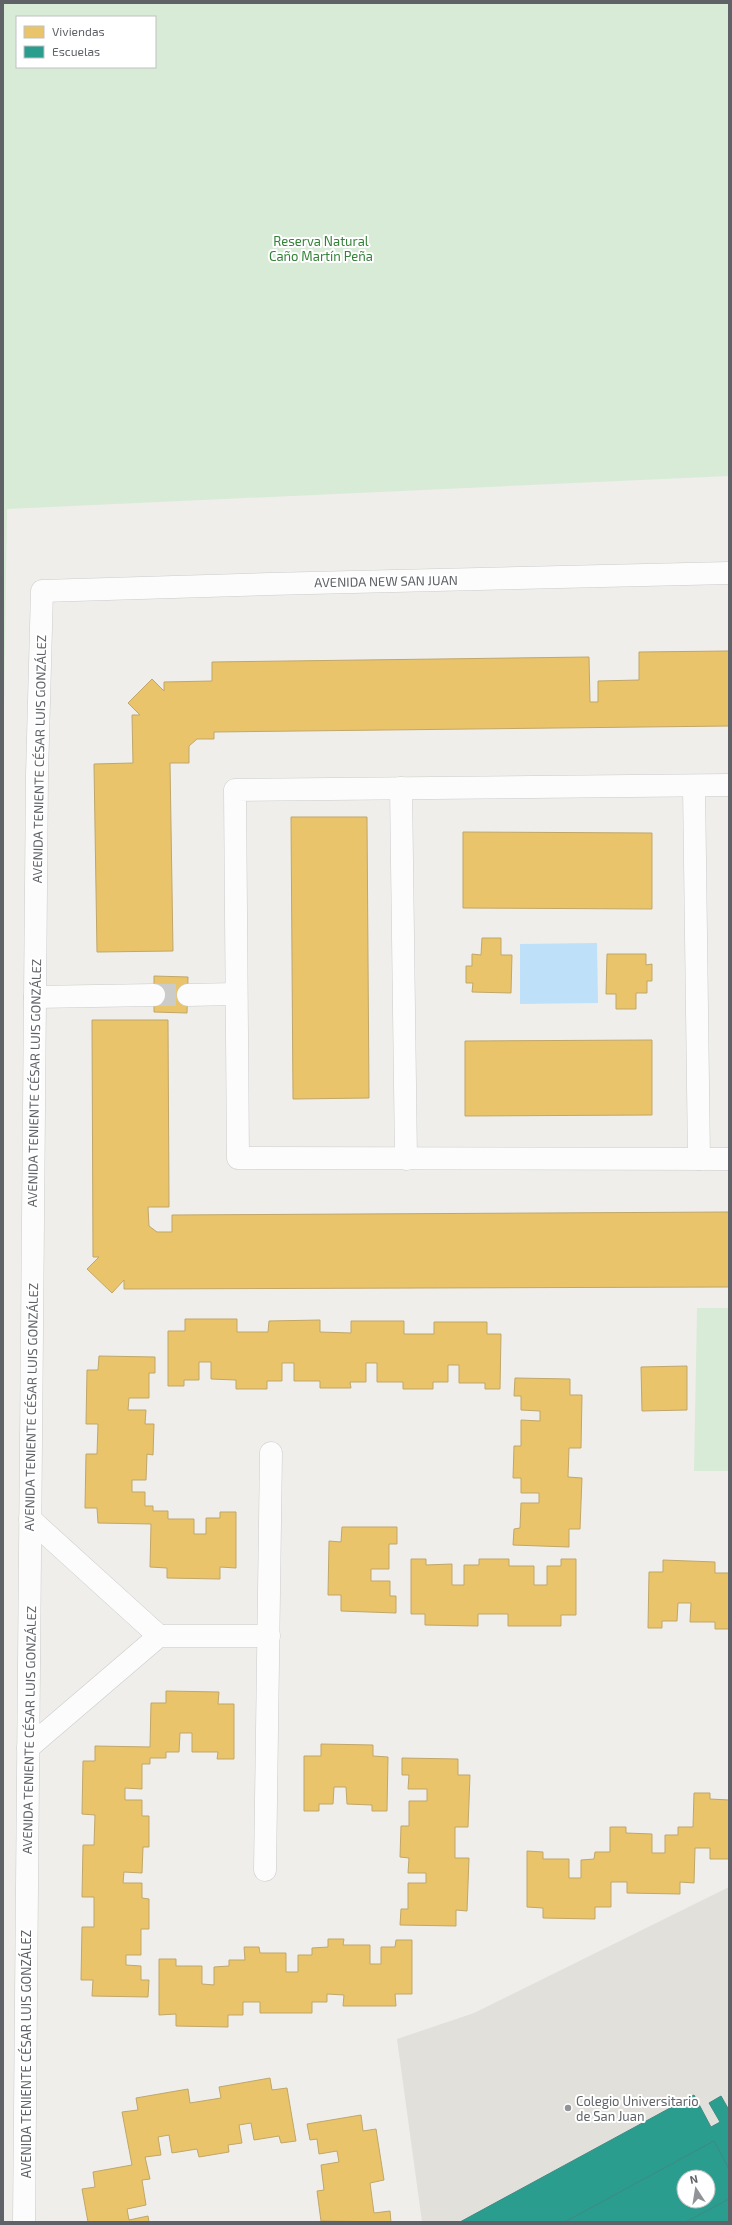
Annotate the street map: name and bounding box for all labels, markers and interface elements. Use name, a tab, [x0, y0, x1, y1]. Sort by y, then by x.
legend	[16, 16, 156, 68]
text: Viviendas	[52, 24, 105, 38]
text: Escuelas	[52, 44, 100, 58]
park label: Reserva Natural Caño Martín Peña	[269, 233, 373, 264]
street label: AVENIDA NEW SAN JUAN	[314, 572, 458, 590]
street label: AVENIDA TENIENTE CÉSAR LUIS GONZÁLEZ	[28, 635, 49, 883]
street label: AVENIDA TENIENTE CÉSAR LUIS GONZÁLEZ	[23, 959, 44, 1207]
street label: AVENIDA TENIENTE CÉSAR LUIS GONZÁLEZ	[20, 1283, 41, 1531]
street label: AVENIDA TENIENTE CÉSAR LUIS GONZÁLEZ	[18, 1606, 39, 1854]
street label: AVENIDA TENIENTE CÉSAR LUIS GONZÁLEZ	[17, 1930, 34, 2178]
place label: Colegio Universitario de San Juan	[576, 2093, 699, 2124]
marker: Colegio Universitario de San Juan	[563, 2103, 573, 2113]
north arrow	[676, 2169, 716, 2209]
text: N	[689, 2172, 699, 2186]

